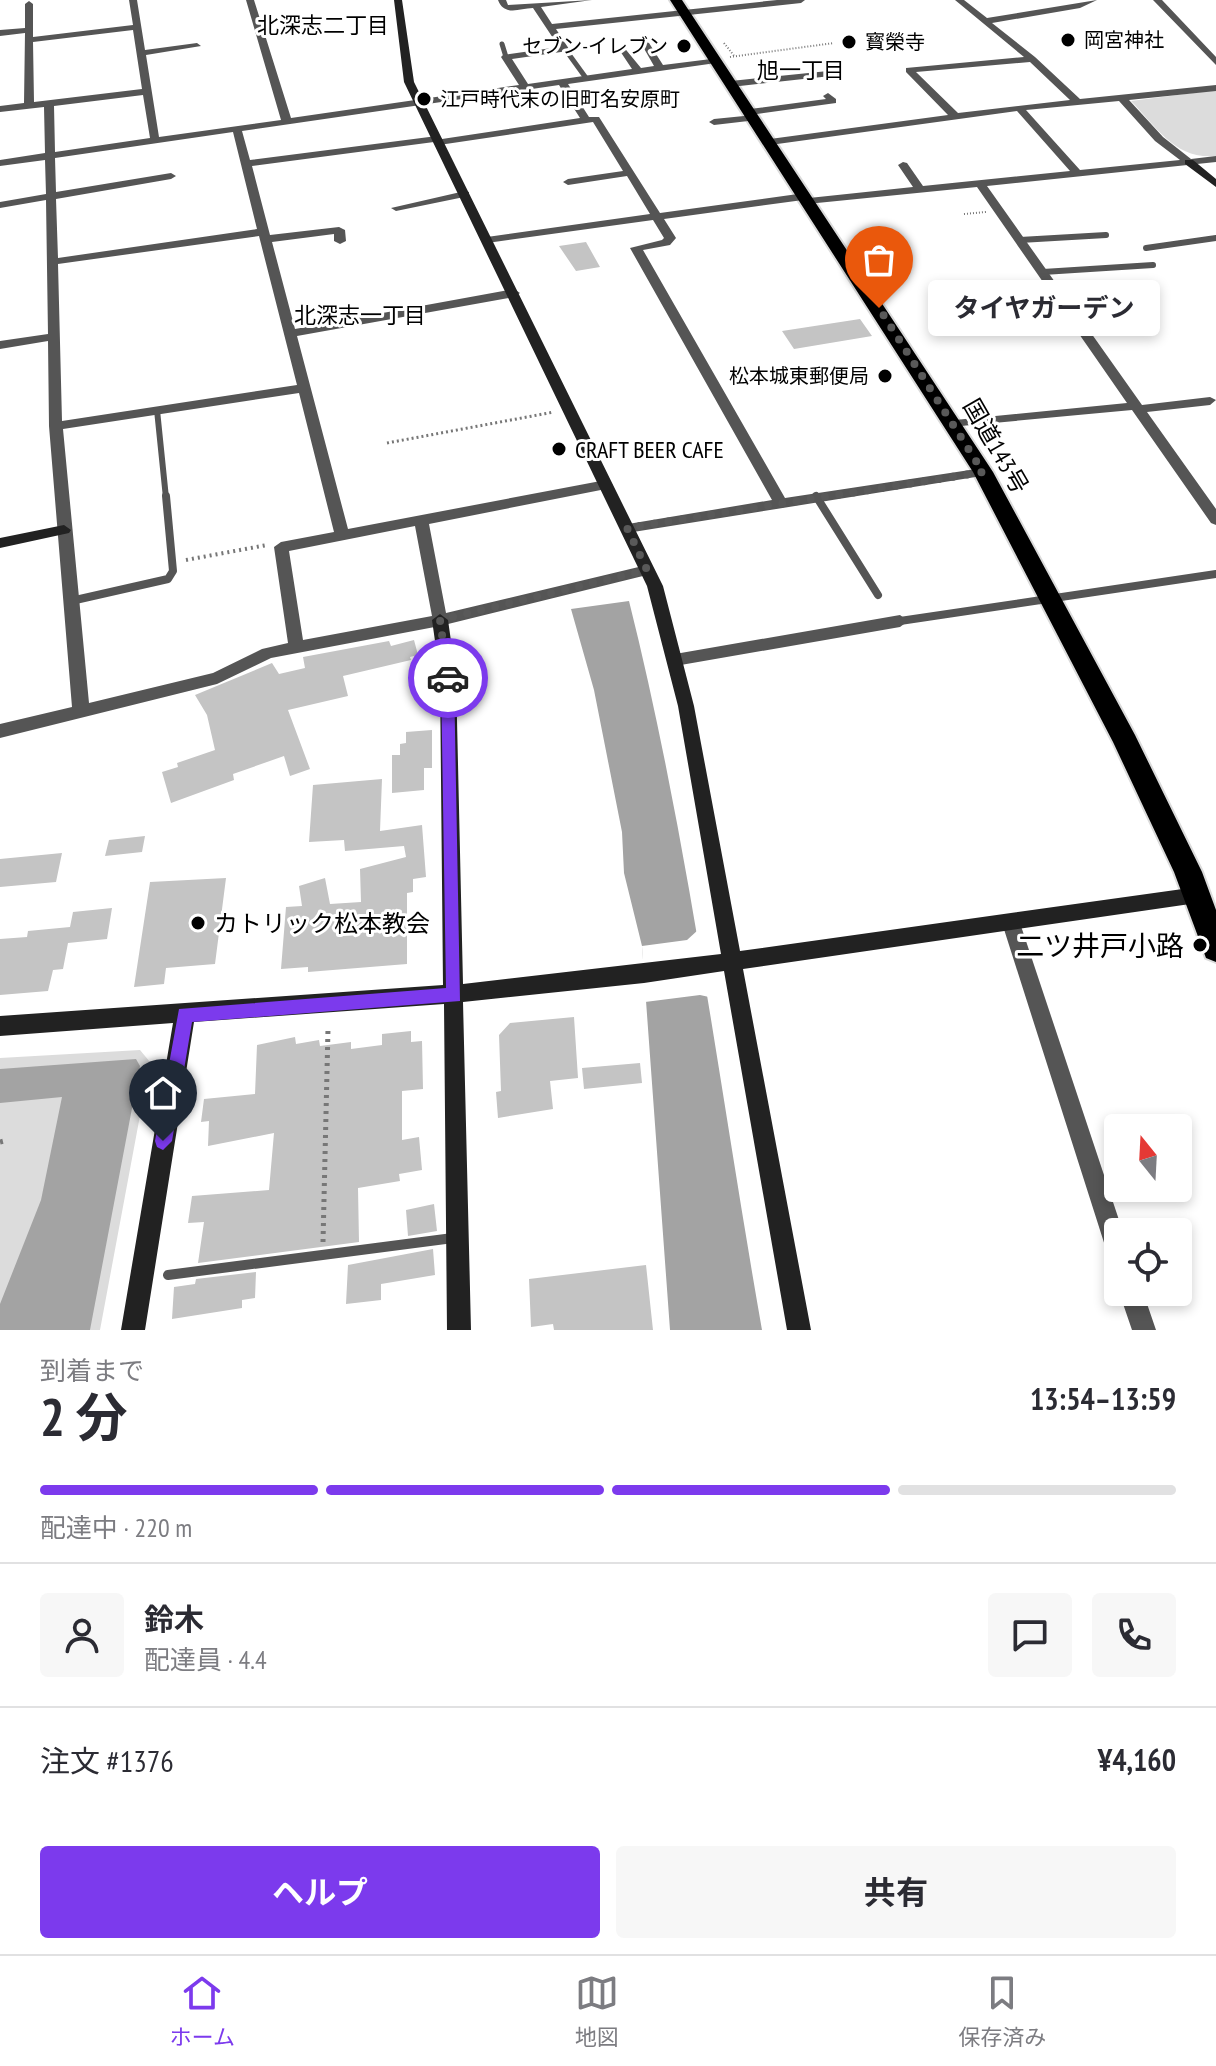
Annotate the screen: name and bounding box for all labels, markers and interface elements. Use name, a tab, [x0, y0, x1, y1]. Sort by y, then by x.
district label: 北深志二丁目	[257, 11, 389, 39]
place label: 岡宮神社	[1084, 27, 1164, 53]
place label: 寳榮寺	[865, 29, 925, 55]
marker: 岡宮神社	[1059, 31, 1077, 49]
place label: セブン-イレブン	[522, 33, 668, 59]
marker: 寳榮寺	[840, 33, 858, 51]
marker: セブン-イレブン	[675, 37, 693, 55]
district label: 旭一丁目	[757, 56, 845, 84]
place label: 江戸時代末の旧町名安原町	[440, 86, 680, 112]
marker: 江戸時代末の旧町名安原町	[415, 90, 433, 108]
pin	[845, 226, 913, 308]
icon: bag	[857, 238, 901, 282]
callout: タイヤガーデン	[927, 280, 1159, 336]
text: タイヤガーデン	[953, 291, 1135, 324]
district label: 北深志一丁目	[294, 301, 426, 329]
place label: 松本城東郵便局	[729, 363, 869, 389]
marker: 松本城東郵便局	[876, 367, 894, 385]
street label: 国道143号	[956, 393, 1036, 499]
place label: CRAFT BEER CAFE	[575, 434, 724, 465]
marker: CRAFT BEER CAFE	[550, 440, 568, 458]
courier	[408, 638, 488, 718]
icon: car	[426, 656, 470, 700]
place label: カトリック松本教会	[214, 908, 430, 939]
marker: カトリック松本教会	[189, 914, 207, 932]
place label: 二ツ井戸小路	[1016, 927, 1184, 964]
marker: 二ツ井戸小路	[1191, 936, 1209, 954]
pin	[129, 1059, 197, 1141]
icon: home	[141, 1071, 185, 1115]
north arrow	[1104, 1114, 1192, 1202]
map controls	[1104, 1114, 1192, 1306]
button: locate	[1104, 1218, 1192, 1306]
text: 到着まで	[40, 1354, 144, 1387]
text: 13:54–13:59	[1030, 1379, 1176, 1418]
text: 2 分	[40, 1383, 128, 1450]
text: 配達中 · 220 m	[40, 1511, 192, 1544]
button: person	[40, 1593, 124, 1677]
button: chat	[988, 1593, 1072, 1677]
button: phone	[1092, 1593, 1176, 1677]
text: 鈴木	[144, 1599, 204, 1638]
text: 配達員 · 4.4	[144, 1643, 267, 1676]
text: ¥4,160	[1098, 1740, 1176, 1779]
text: 注文 #1376	[40, 1741, 174, 1780]
button: ヘルプ	[40, 1846, 600, 1938]
button: 共有	[616, 1846, 1176, 1938]
tab: ホーム	[170, 1971, 235, 2051]
tab: 地図	[575, 1971, 619, 2051]
tab: 保存済み	[958, 1971, 1046, 2051]

